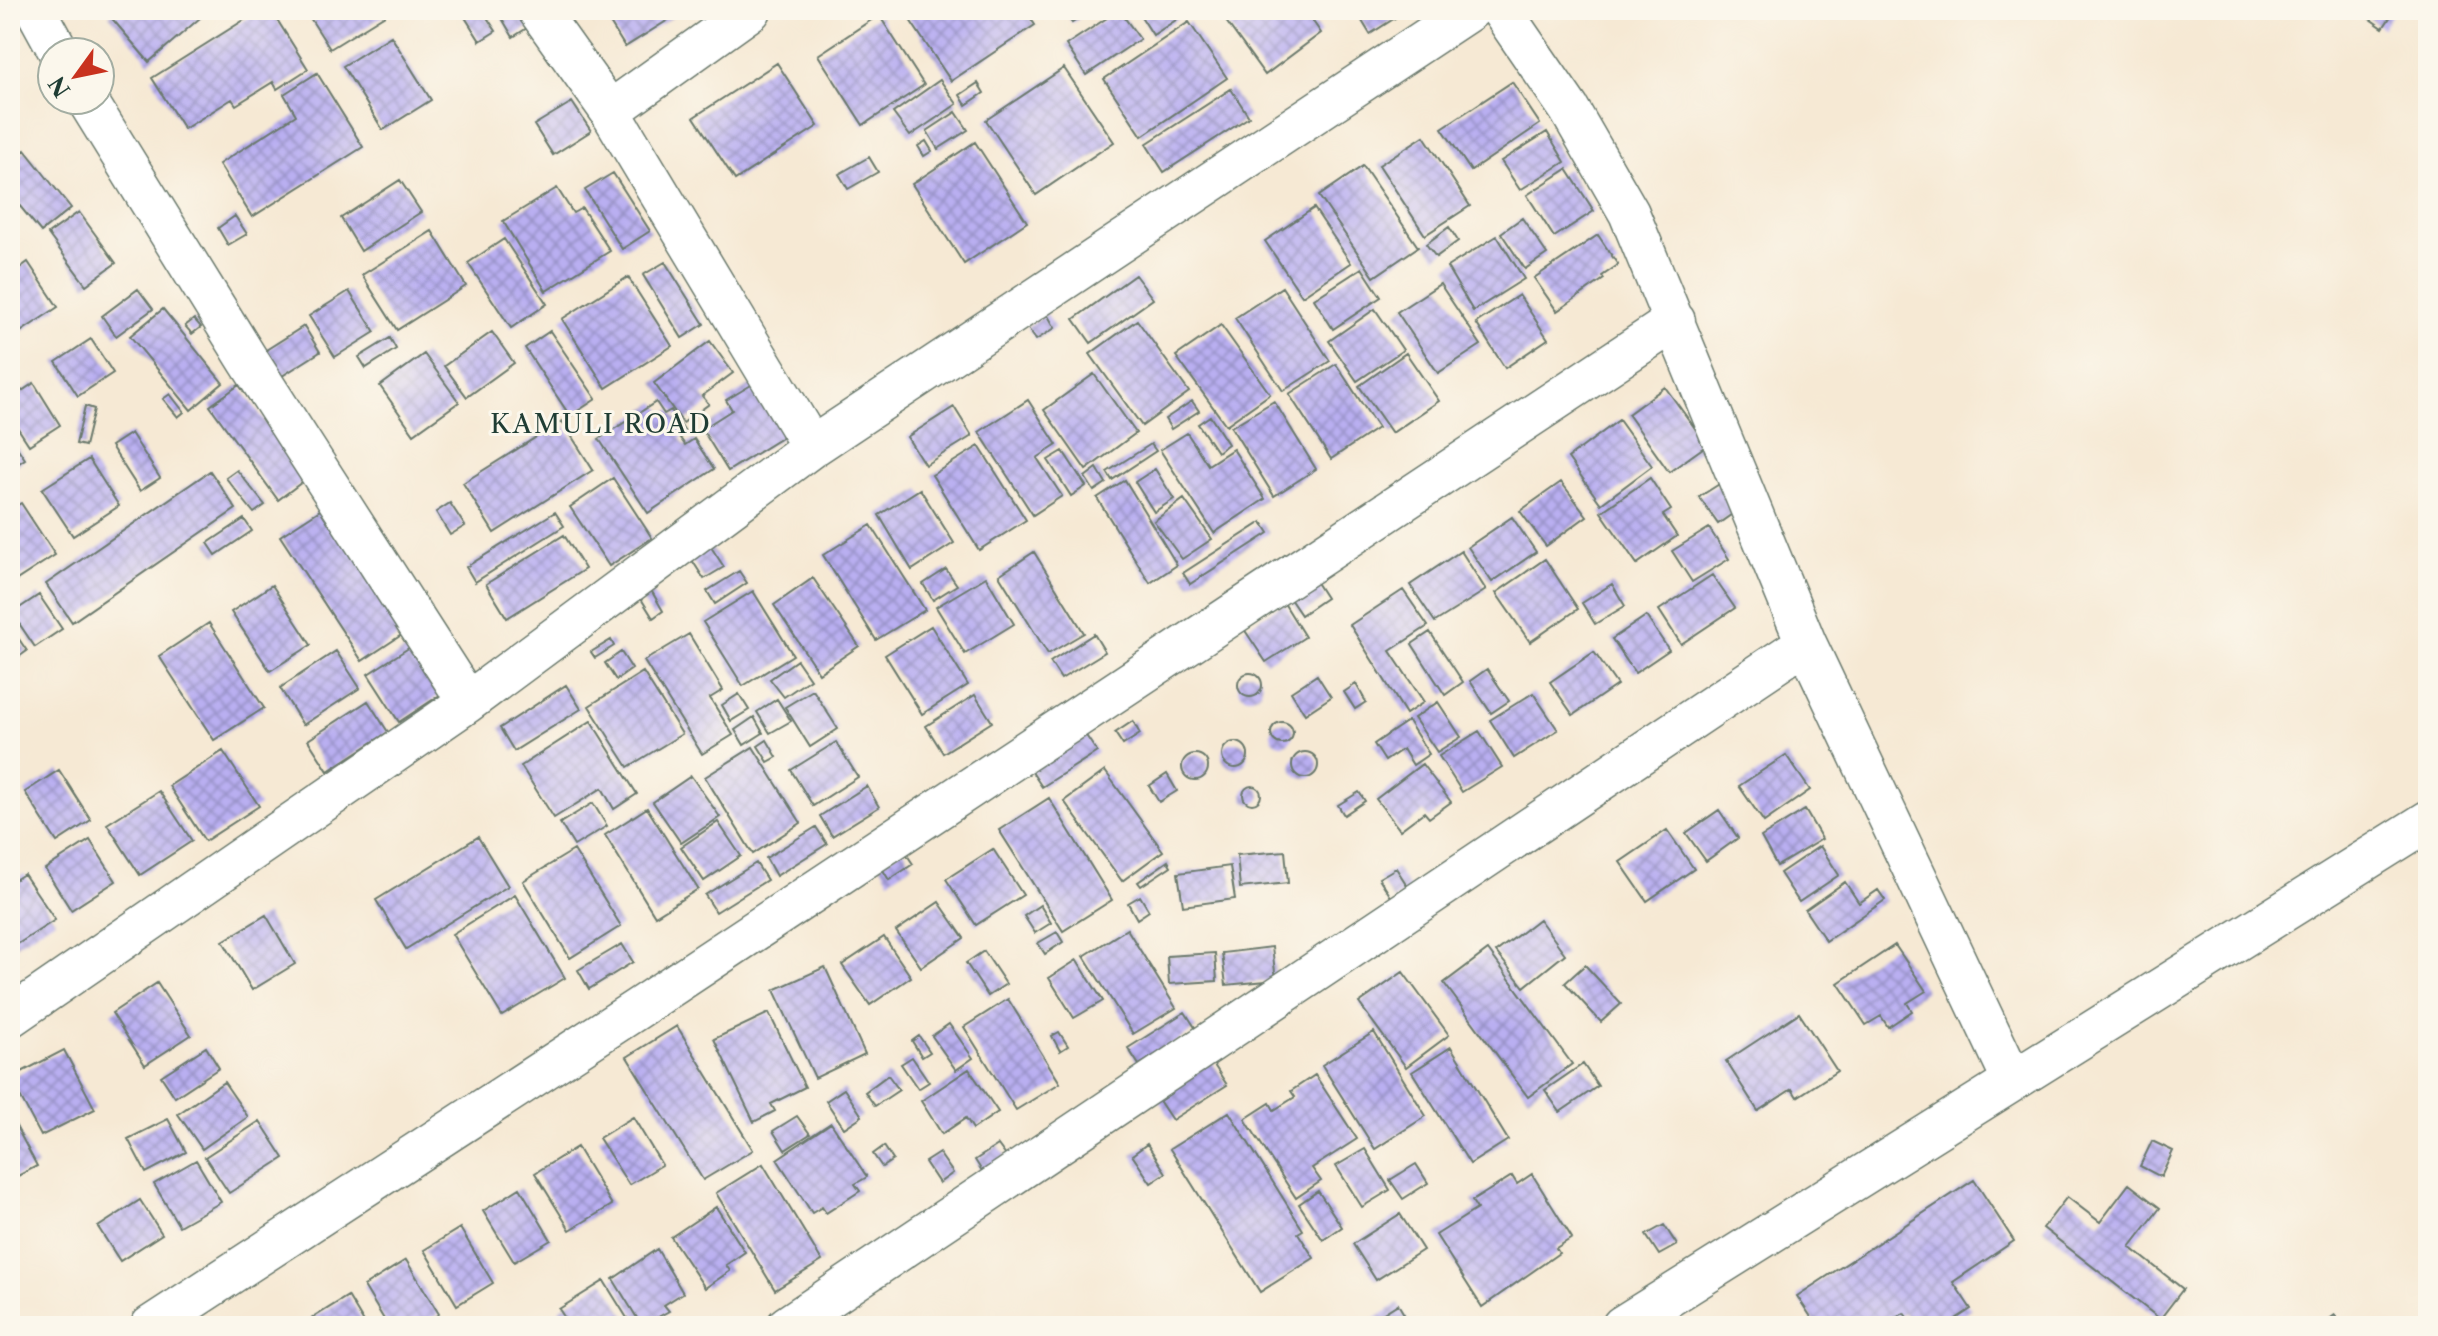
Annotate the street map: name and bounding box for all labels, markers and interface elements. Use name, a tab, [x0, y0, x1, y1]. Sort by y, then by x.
north arrow	[36, 36, 116, 116]
text: N	[43, 71, 76, 102]
district label: KAMULI ROAD	[490, 408, 712, 440]

